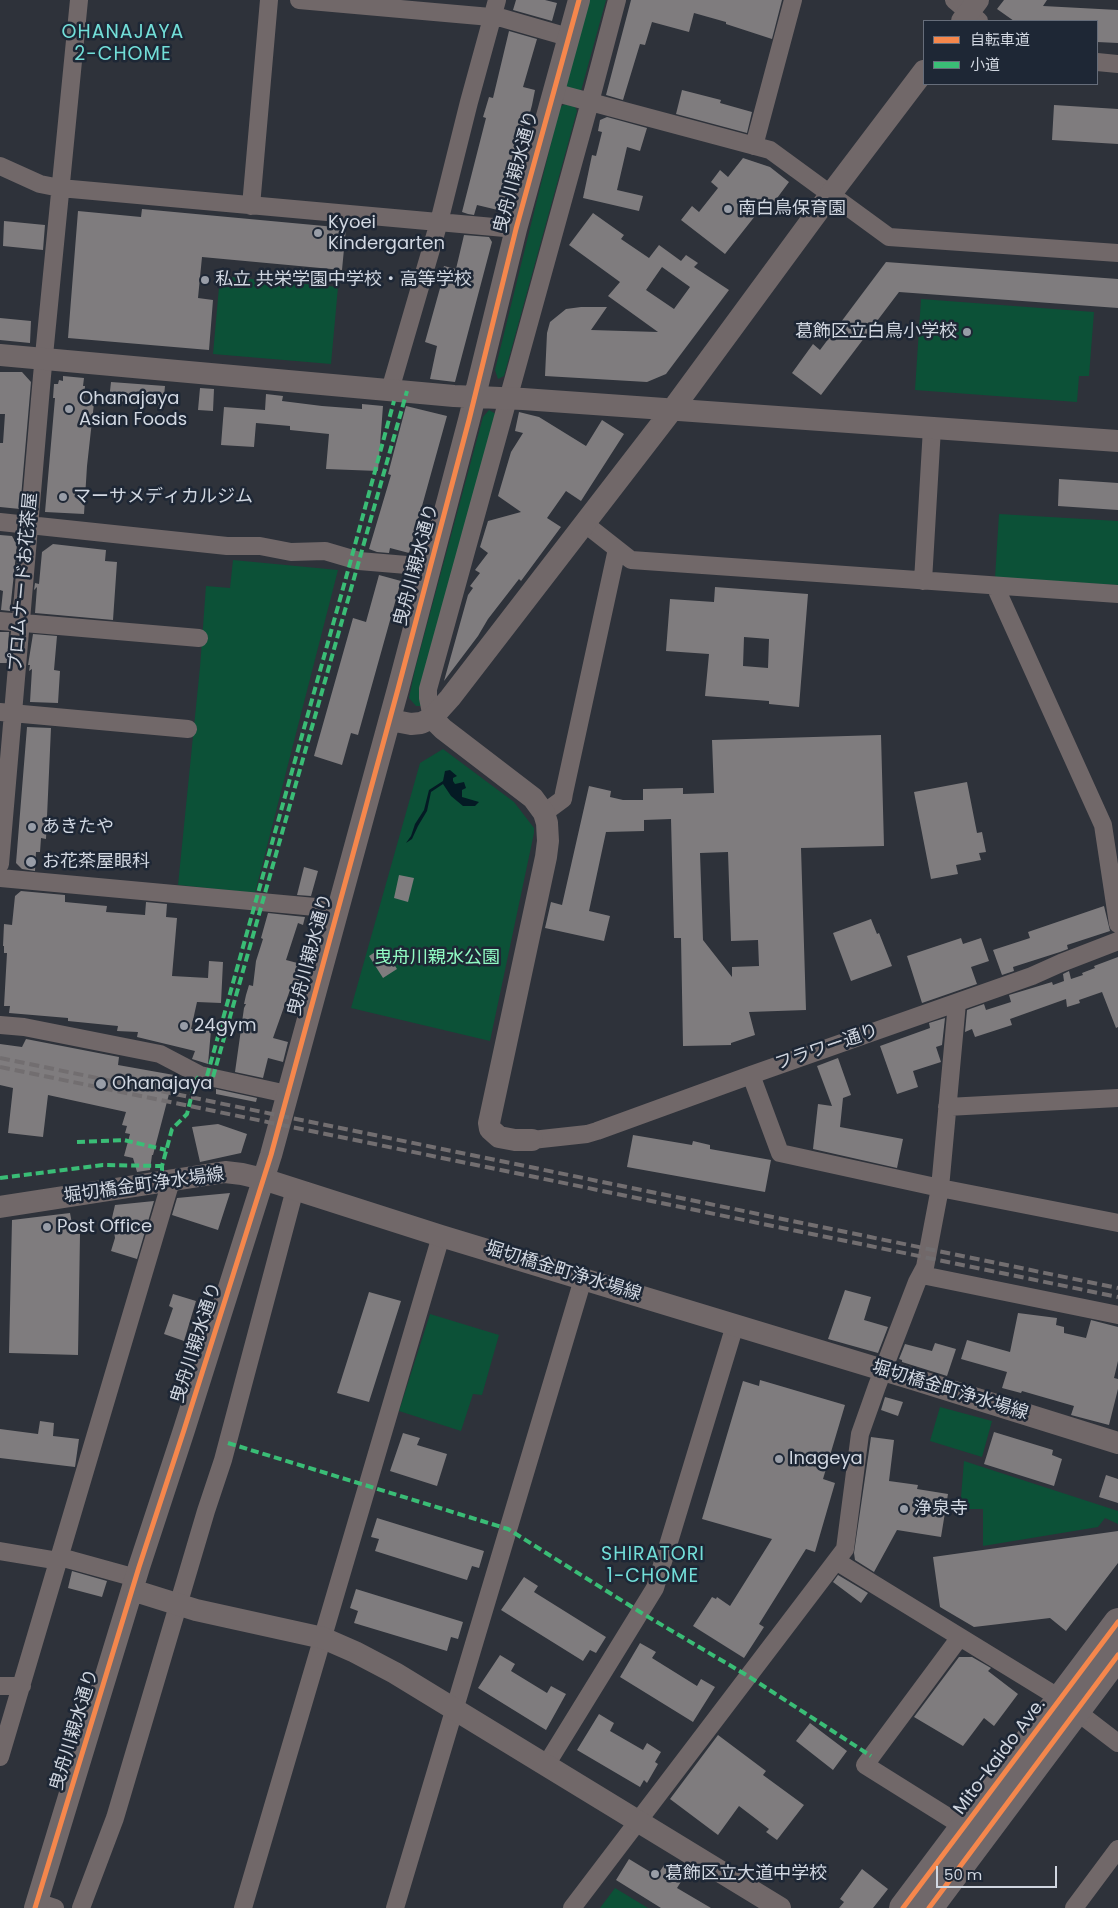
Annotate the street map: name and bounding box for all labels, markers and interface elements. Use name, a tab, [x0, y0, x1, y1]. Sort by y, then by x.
legend	[923, 20, 1098, 85]
district label: OHANAJAYA 2-CHOME	[60, 22, 186, 66]
text: 自転車道	[970, 29, 1030, 50]
text: 小道	[970, 54, 1000, 75]
street label: 曳舟川親水通り	[490, 108, 544, 236]
place label: 南白鳥保育園	[738, 198, 846, 220]
marker: 南白鳥保育園	[722, 203, 734, 215]
place label: Kyoei Kindergarten	[328, 212, 445, 254]
marker: Kyoei Kindergarten	[312, 227, 324, 239]
place label: 私立 共栄学園中学校・高等学校	[215, 269, 472, 291]
marker: 私立 共栄学園中学校・高等学校	[199, 274, 211, 286]
place label: 葛飾区立白鳥小学校	[795, 321, 957, 343]
marker: 葛飾区立白鳥小学校	[961, 326, 973, 338]
place label: Ohanajaya Asian Foods	[79, 388, 187, 430]
marker: Ohanajaya Asian Foods	[63, 403, 75, 415]
place label: マーサメディカルジム	[73, 486, 253, 508]
street label: プロムナードお花茶屋	[5, 491, 43, 673]
marker: マーサメディカルジム	[57, 491, 69, 503]
street label: 曳舟川親水通り	[390, 501, 444, 629]
place label: あきたや	[42, 816, 114, 838]
marker: あきたや	[26, 821, 38, 833]
place label: お花茶屋眼科	[42, 851, 150, 873]
marker: お花茶屋眼科	[24, 855, 38, 869]
street label: 曳舟川親水通り	[284, 891, 338, 1019]
park label: 曳舟川親水公園	[374, 947, 500, 969]
place label: 24gym	[194, 1015, 257, 1037]
marker: 24gym	[178, 1020, 190, 1032]
street label: フラワー通り	[772, 1020, 882, 1076]
place label: Ohanajaya	[112, 1073, 212, 1095]
marker: Ohanajaya	[94, 1077, 108, 1091]
street label: 堀切橋金町浄水場線	[62, 1164, 226, 1208]
place label: Post Office	[57, 1216, 152, 1238]
marker: Post Office	[41, 1221, 53, 1233]
street label: 堀切橋金町浄水場線	[482, 1238, 644, 1306]
street label: 曳舟川親水通り	[167, 1280, 227, 1406]
street label: 堀切橋金町浄水場線	[869, 1357, 1031, 1425]
place label: Inageya	[789, 1448, 863, 1470]
marker: Inageya	[773, 1453, 785, 1465]
place label: 浄泉寺	[914, 1498, 968, 1520]
marker: 浄泉寺	[898, 1503, 910, 1515]
district label: SHIRATORI 1-CHOME	[600, 1544, 706, 1588]
street label: 曳舟川親水通り	[46, 1667, 104, 1793]
street label: Mito-kaido Ave.	[949, 1695, 1051, 1819]
scale bar	[938, 1856, 1059, 1888]
place label: 葛飾区立大道中学校	[665, 1863, 827, 1885]
text: 50 m	[944, 1864, 982, 1885]
marker: 葛飾区立大道中学校	[649, 1868, 661, 1880]

